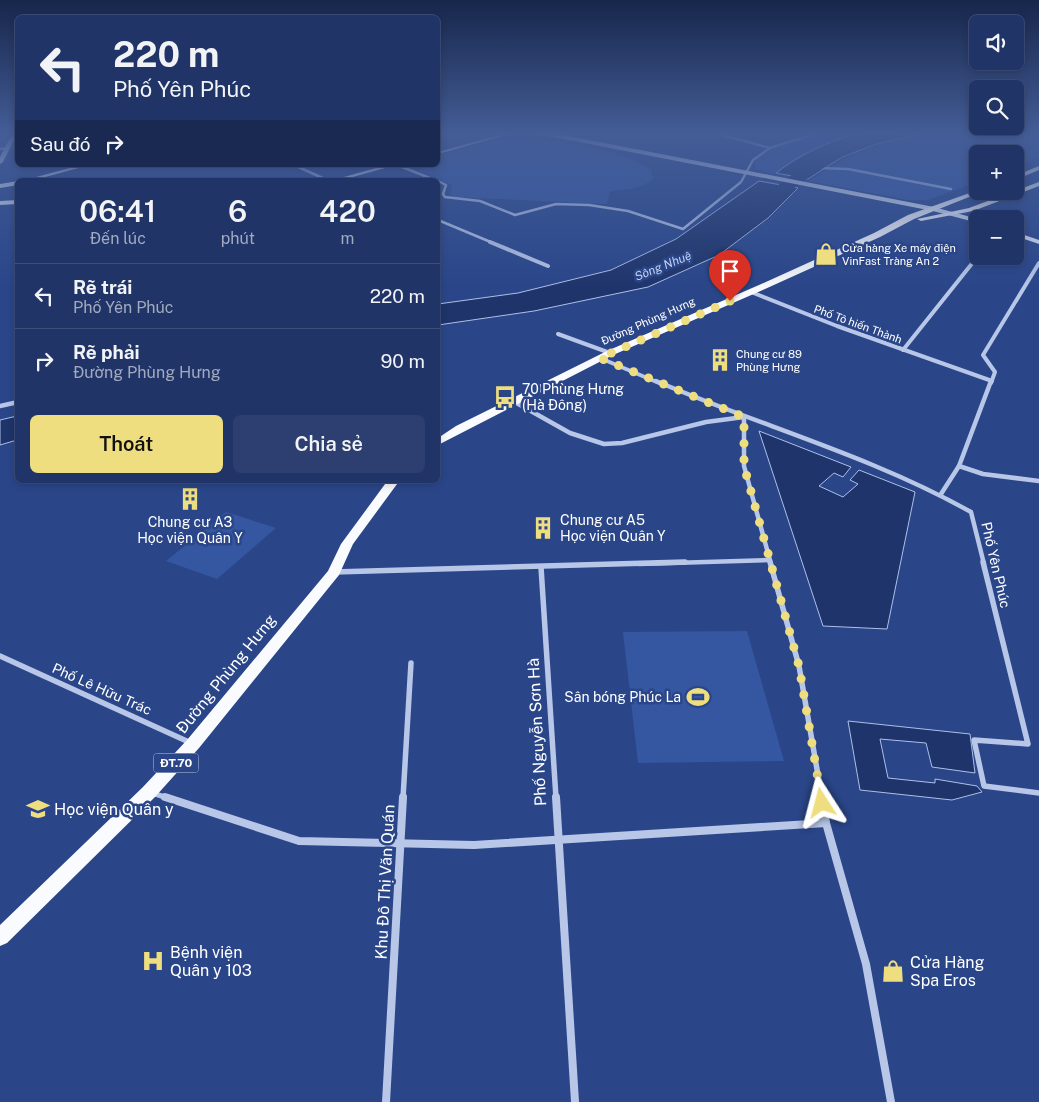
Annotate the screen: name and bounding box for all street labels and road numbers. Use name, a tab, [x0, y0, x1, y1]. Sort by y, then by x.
street label: Đường Phùng Hưng	[599, 295, 697, 347]
street label: Phố Tô hiến Thành	[812, 303, 904, 345]
street label: Phố Yên Phúc	[978, 520, 1014, 610]
street label: Đường Phùng Hưng	[172, 611, 280, 737]
street label: Phố Nguyễn Sơn Hà	[524, 657, 550, 807]
street label: Phố Lê Hữu Trác	[50, 660, 154, 718]
road number: ĐT.70	[154, 754, 198, 772]
street label: Khu Đô Thị Văn Quán	[371, 804, 399, 960]

